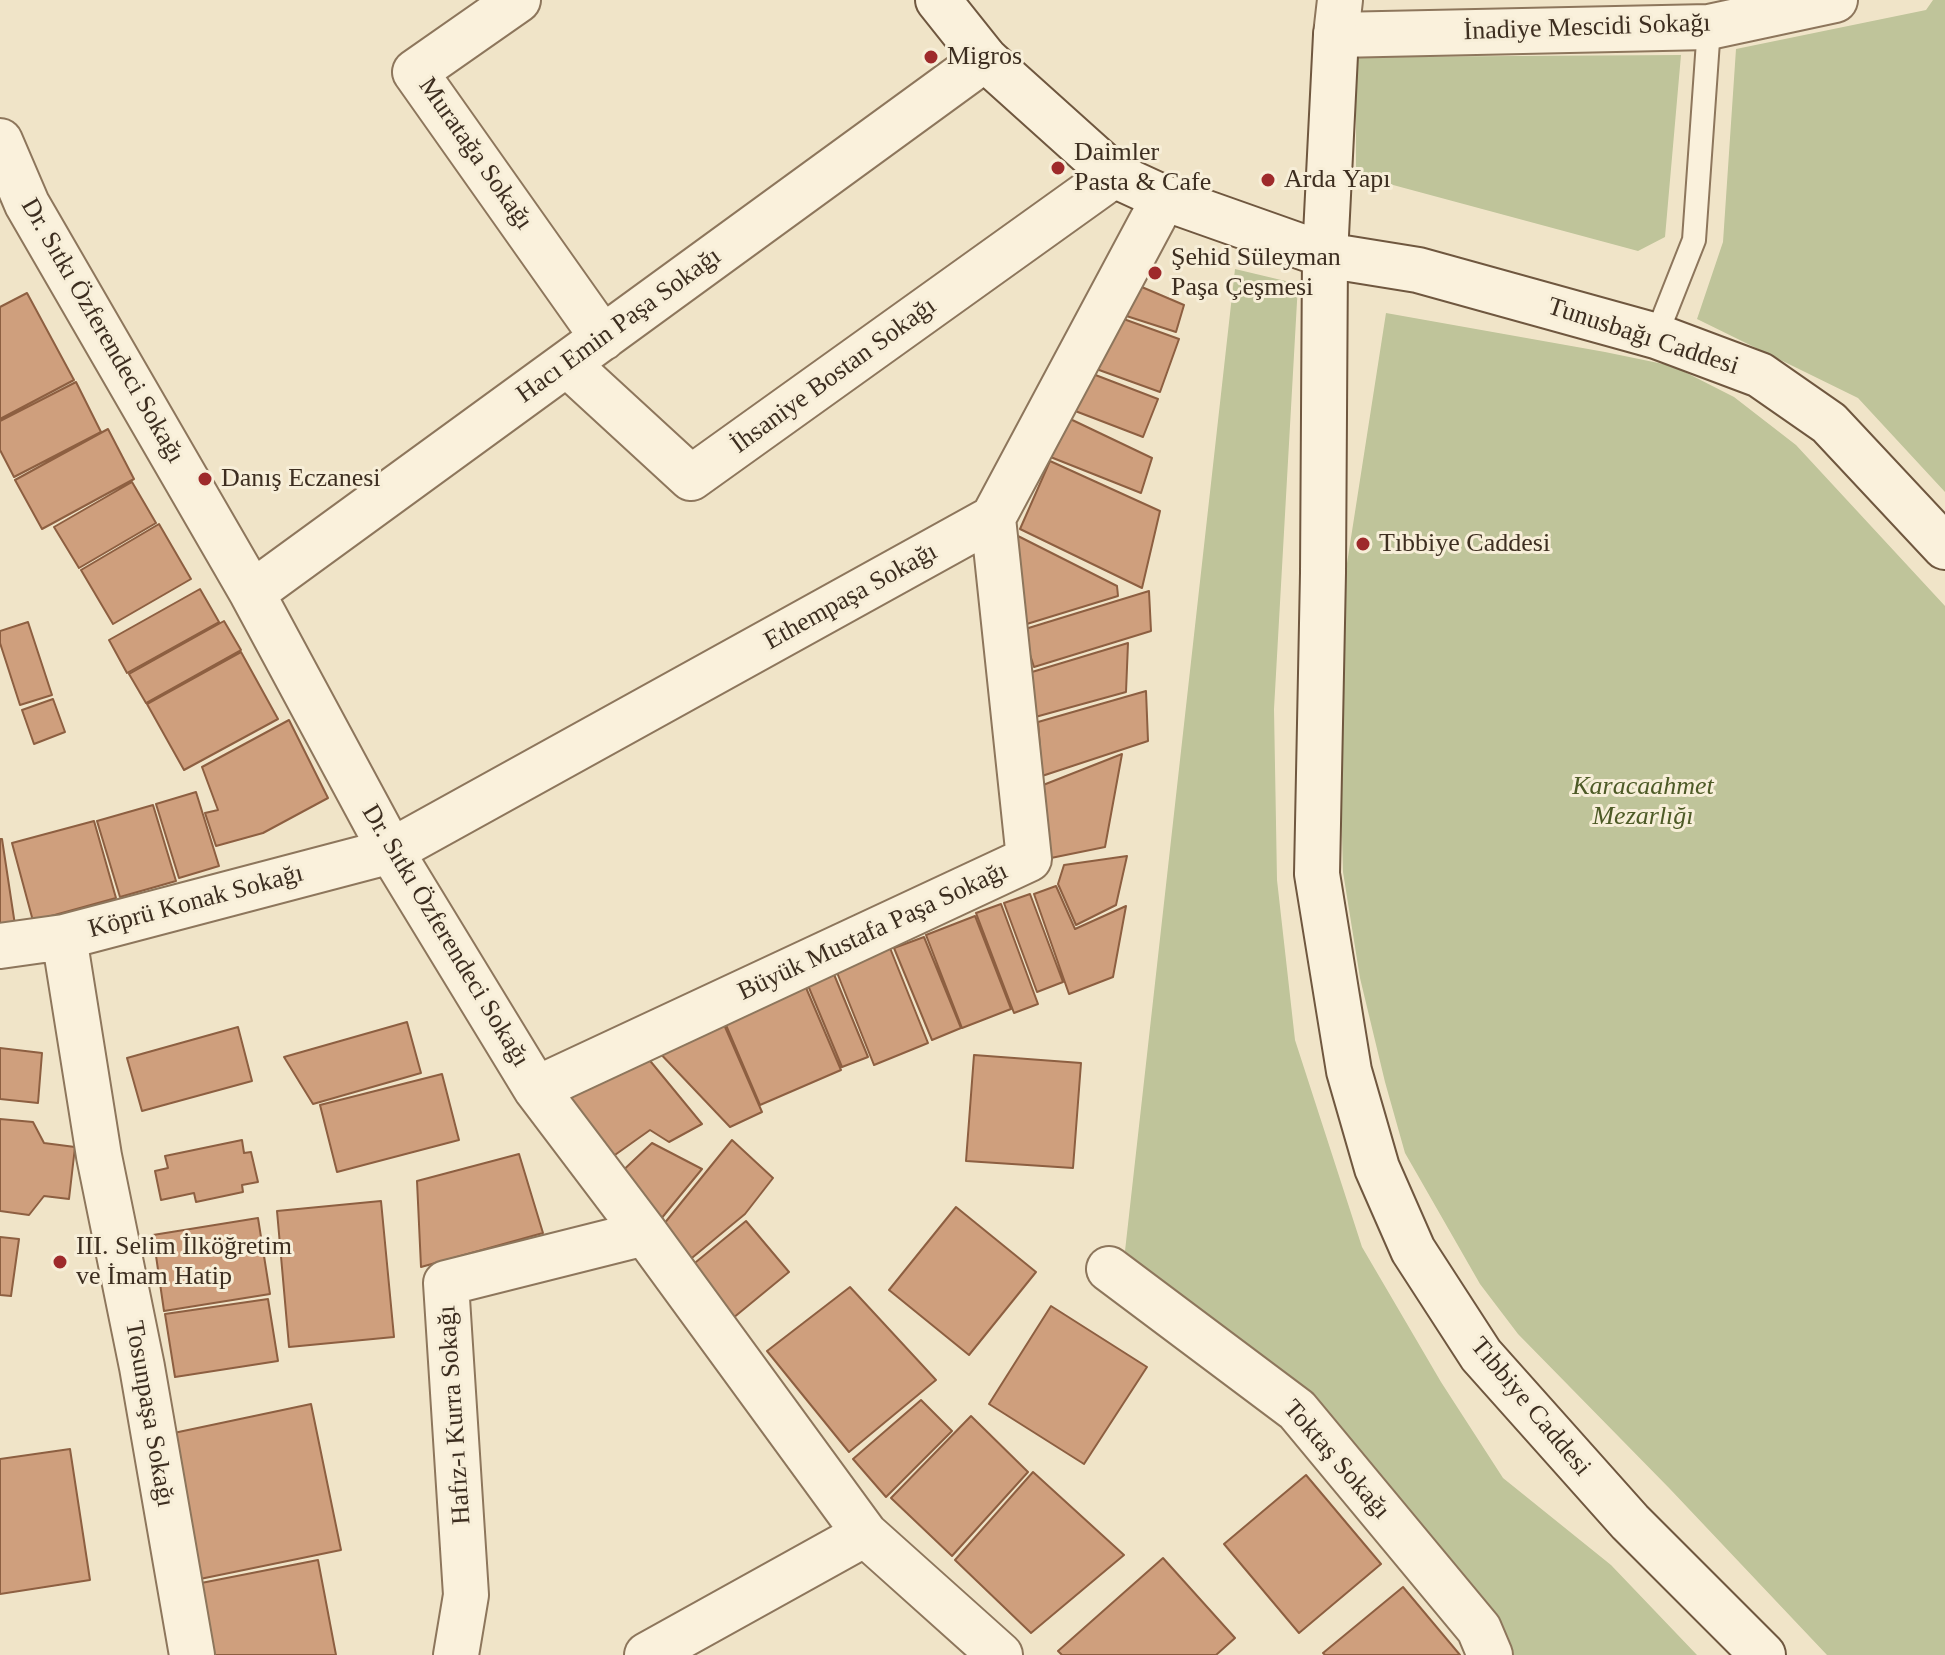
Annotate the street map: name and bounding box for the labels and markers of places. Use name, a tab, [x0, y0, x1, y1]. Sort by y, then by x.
place label: Migros	[947, 41, 1022, 73]
marker: Migros	[922, 48, 940, 66]
place label: Daimler Pasta & Cafe	[1074, 137, 1211, 198]
marker: Daimler Pasta & Cafe	[1049, 159, 1067, 177]
place label: Arda Yapı	[1284, 164, 1390, 196]
marker: Arda Yapı	[1259, 171, 1277, 189]
place label: Şehid Süleyman Paşa Çeşmesi	[1171, 242, 1341, 304]
marker: Şehid Süleyman Paşa Çeşmesi	[1146, 264, 1164, 282]
place label: Danış Eczanesi	[221, 463, 381, 495]
marker: Danış Eczanesi	[196, 470, 214, 488]
place label: Tıbbiye Caddesi	[1379, 528, 1550, 560]
marker: Tıbbiye Caddesi	[1354, 535, 1372, 553]
place label: III. Selim İlköğretim ve İmam Hatip	[76, 1231, 292, 1292]
marker: III. Selim İlköğretim ve İmam Hatip	[51, 1253, 69, 1271]

